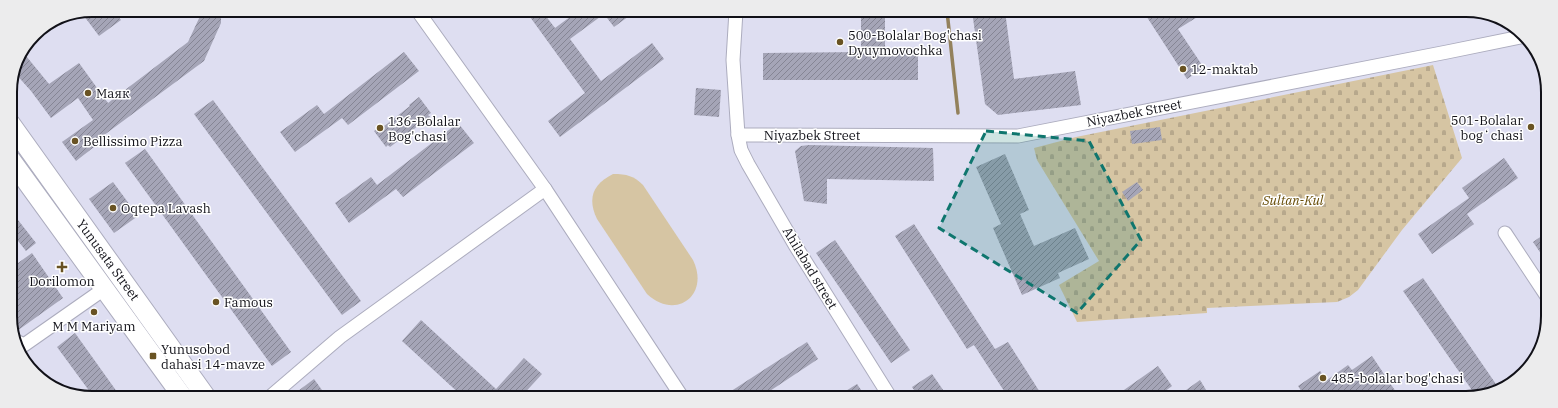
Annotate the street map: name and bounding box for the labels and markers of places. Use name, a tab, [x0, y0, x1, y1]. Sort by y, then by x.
place label: 500-Bolalar Bog'chasi Dyuymovochka	[848, 27, 982, 59]
marker: 500-Bolalar Bog'chasi Dyuymovochka	[835, 37, 845, 47]
place label: 12-maktab	[1191, 61, 1258, 78]
marker: 12-maktab	[1178, 64, 1188, 74]
place label: Маяк	[96, 85, 130, 102]
marker: Маяк	[83, 88, 93, 98]
place label: 501-Bolalar bogʻchasi	[1451, 112, 1523, 144]
place label: 136-Bolalar Bog'chasi	[388, 113, 461, 145]
marker: 501-Bolalar bogʻchasi	[1526, 122, 1536, 132]
marker: 136-Bolalar Bog'chasi	[375, 123, 385, 133]
place label: Bellissimo Pizza	[83, 133, 183, 150]
marker: Bellissimo Pizza	[70, 136, 80, 146]
place label: Oqtepa Lavash	[121, 200, 211, 217]
marker: Oqtepa Lavash	[108, 203, 118, 213]
marker: Dorilomon	[57, 262, 67, 272]
place label: Dorilomon	[29, 273, 95, 290]
place label: Famous	[224, 294, 273, 311]
marker: Famous	[211, 297, 221, 307]
marker: M M Mariyam	[89, 307, 99, 317]
place label: M M Mariyam	[52, 318, 136, 335]
place label: Yunusobod dahasi 14-mavze	[161, 341, 265, 373]
marker: Yunusobod dahasi 14-mavze	[148, 351, 158, 361]
place label: 485-bolalar bog'chasi	[1331, 370, 1463, 387]
marker: 485-bolalar bog'chasi	[1318, 373, 1328, 383]

